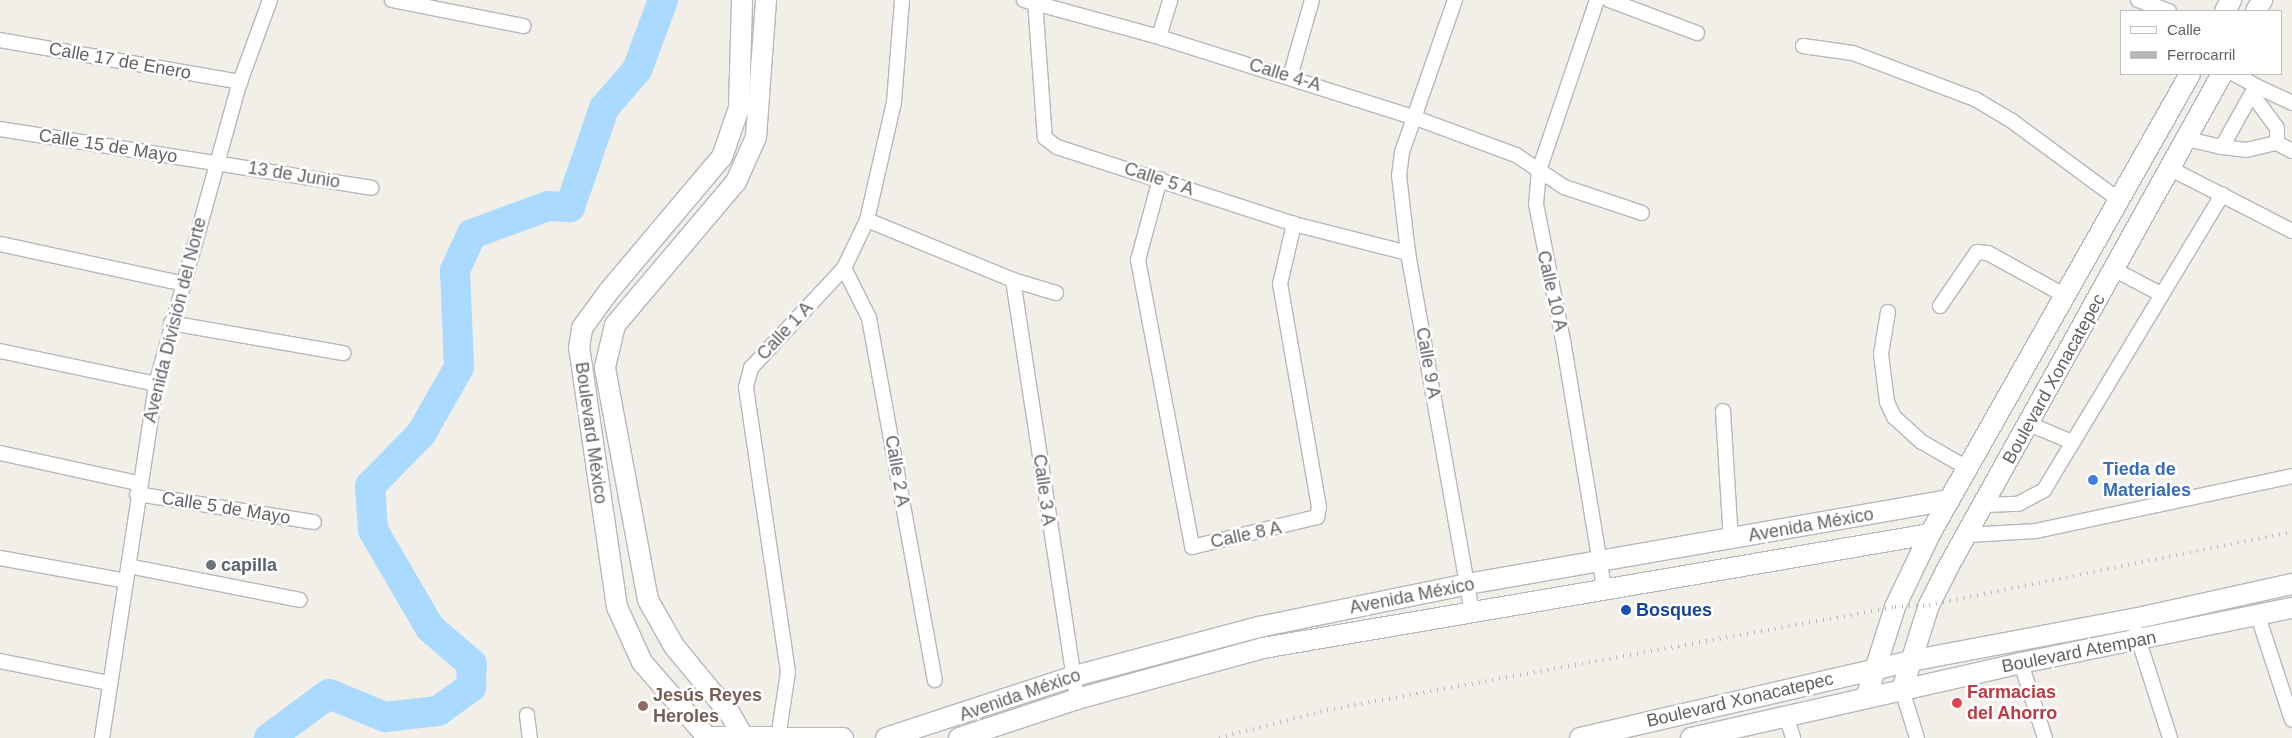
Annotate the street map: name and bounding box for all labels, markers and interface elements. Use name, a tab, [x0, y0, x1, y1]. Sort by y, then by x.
legend	[2120, 10, 2282, 75]
text: Calle	[2167, 21, 2201, 38]
street label: Calle 17 de Enero	[47, 38, 193, 84]
text: Ferrocarril	[2167, 46, 2235, 63]
street label: Calle 4-A	[1246, 54, 1324, 96]
street label: Calle 15 de Mayo	[37, 124, 179, 168]
street label: 13 de Junio	[246, 157, 342, 193]
street label: Calle 5 A	[1121, 157, 1197, 201]
street label: Avenida División del Norte	[139, 215, 211, 425]
street label: Calle 10 A	[1532, 248, 1572, 334]
street label: Boulevard Xonacatepec	[1998, 290, 2110, 468]
street label: Calle 1 A	[752, 297, 818, 365]
street label: Calle 9 A	[1411, 325, 1445, 401]
street label: Boulevard México	[570, 361, 612, 505]
street label: Calle 2 A	[880, 433, 914, 509]
street label: Calle 3 A	[1028, 452, 1060, 528]
place label: Tieda de Materiales	[2103, 459, 2191, 502]
marker: Tieda de Materiales	[2087, 474, 2099, 486]
street label: Calle 5 de Mayo	[160, 487, 292, 529]
street label: Avenida México	[1747, 503, 1875, 547]
street label: Calle 8 A	[1208, 517, 1284, 553]
place label: capilla	[221, 554, 277, 576]
marker: capilla	[205, 559, 217, 571]
street label: Avenida México	[1348, 573, 1476, 619]
place label: Bosques	[1636, 599, 1712, 621]
marker: Bosques	[1620, 604, 1632, 616]
street label: Boulevard Atempan	[1999, 626, 2159, 678]
street label: Avenida México	[957, 664, 1083, 726]
street label: Boulevard Xonacatepec	[1644, 668, 1836, 732]
place label: Farmacias del Ahorro	[1967, 682, 2058, 724]
place label: Jesús Reyes Heroles	[653, 685, 762, 728]
marker: Farmacias del Ahorro	[1951, 697, 1963, 709]
marker: Jesús Reyes Heroles	[637, 700, 649, 712]

